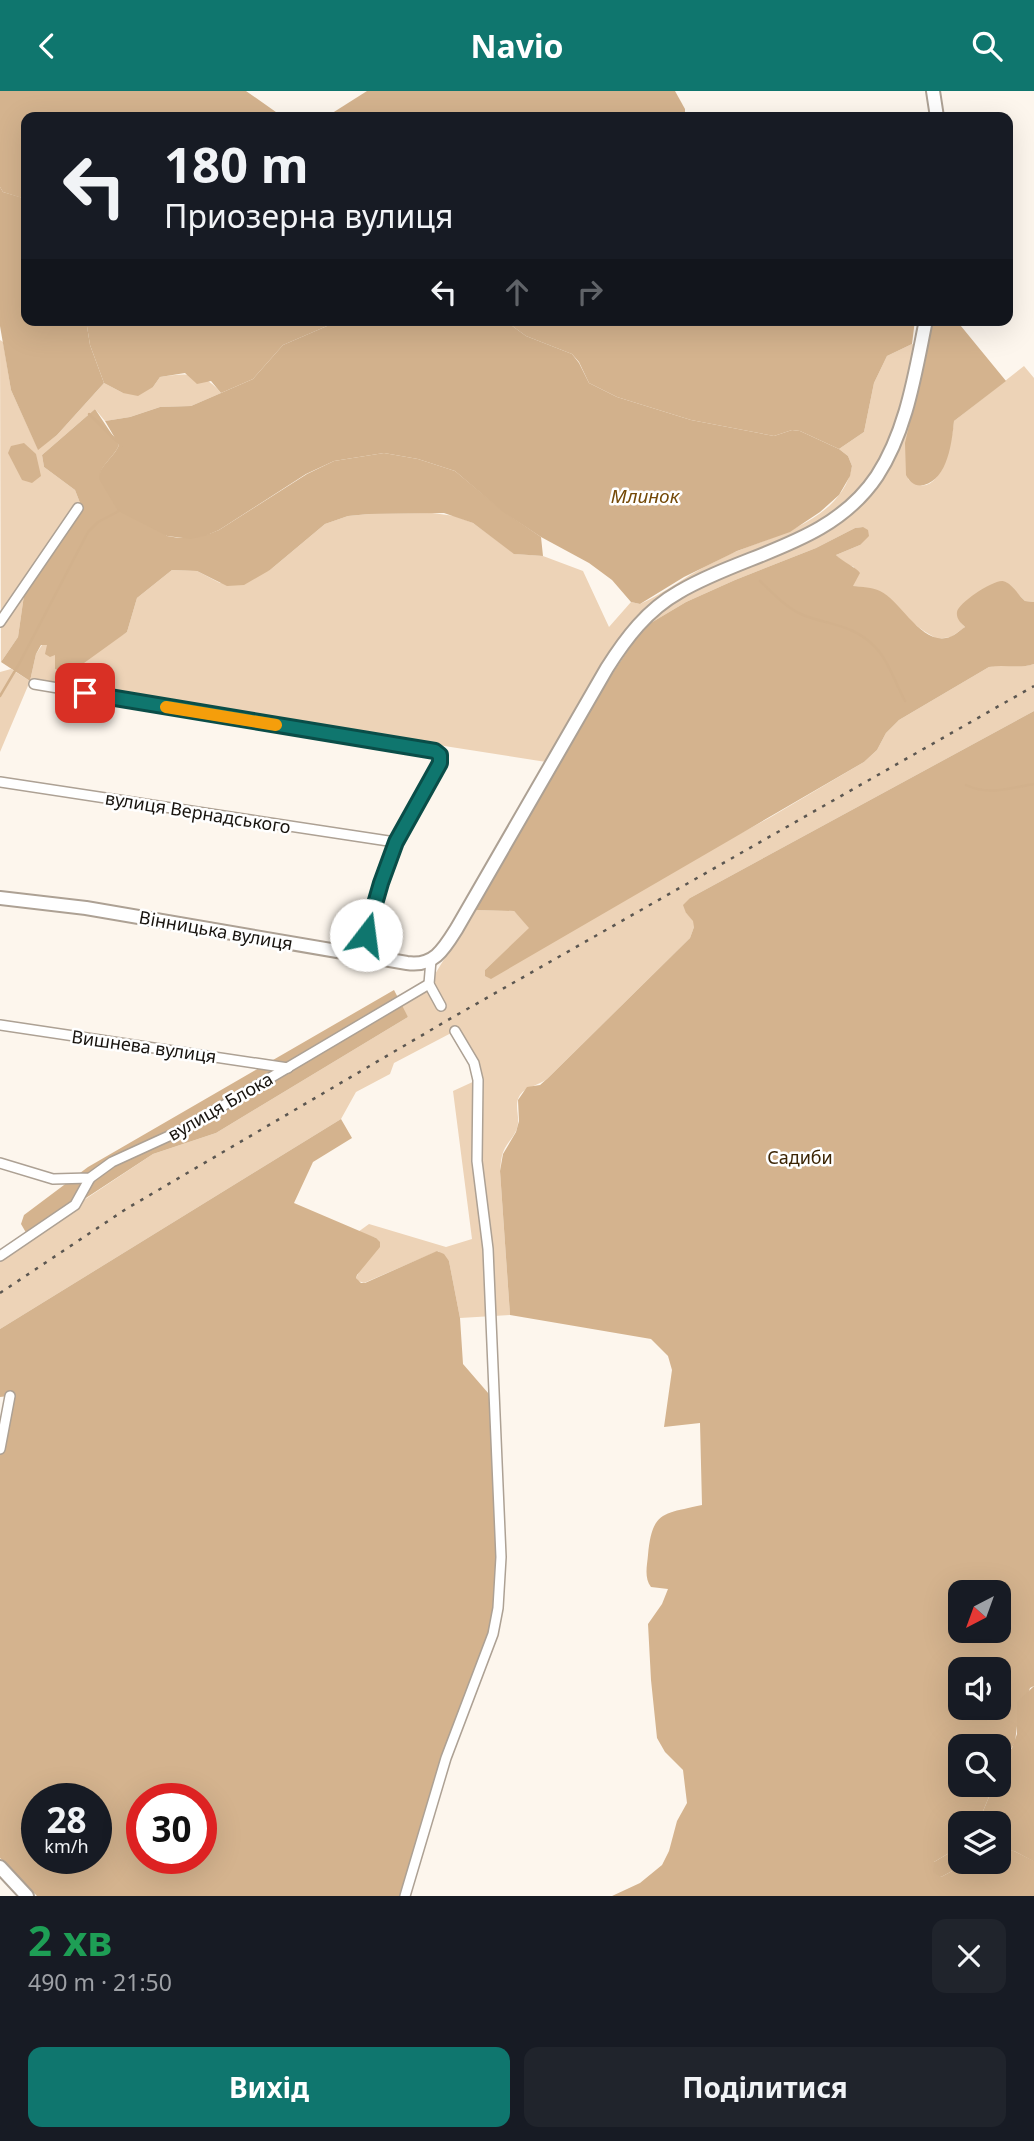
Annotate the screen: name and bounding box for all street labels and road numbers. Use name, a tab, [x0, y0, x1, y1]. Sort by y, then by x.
street label: вулиця Вернадського	[103, 785, 293, 839]
street label: Вінницька вулиця	[137, 905, 295, 955]
street label: Вишнева вулиця	[70, 1024, 218, 1068]
street label: вулиця Блока	[163, 1066, 277, 1146]

